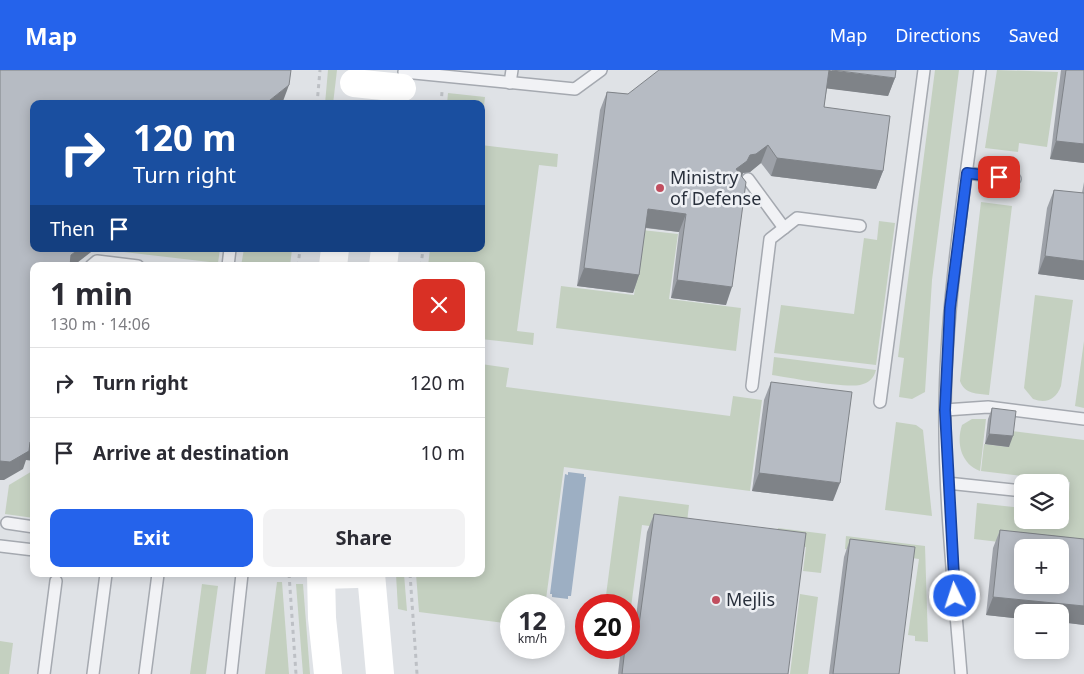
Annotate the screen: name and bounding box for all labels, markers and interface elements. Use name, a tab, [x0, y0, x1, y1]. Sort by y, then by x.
text: Map	[25, 19, 77, 52]
text: Map	[830, 23, 867, 47]
text: Directions	[895, 23, 981, 47]
text: Saved	[1009, 23, 1059, 47]
text: 120 m	[133, 114, 236, 161]
icon: right	[50, 120, 115, 185]
pin	[978, 156, 1020, 198]
text: Turn right	[133, 159, 236, 189]
icon: arrive	[985, 163, 1013, 191]
place label: Ministry of Defense	[670, 165, 761, 210]
marker: Ministry of Defense	[654, 182, 666, 194]
icon: arrive	[105, 215, 133, 243]
text: Then	[50, 216, 95, 242]
text: 1 min	[50, 273, 133, 314]
button: close	[413, 279, 465, 331]
text: 130 m · 14:06	[50, 313, 150, 335]
icon: right	[50, 369, 78, 397]
text: Turn right	[93, 370, 188, 396]
text: 120 m	[410, 370, 465, 396]
icon: arrive	[50, 439, 78, 467]
text: Arrive at destination	[93, 440, 289, 466]
text: 10 m	[421, 440, 465, 466]
map controls	[1014, 474, 1069, 659]
button: layers	[1014, 474, 1069, 529]
button: Exit	[50, 509, 253, 567]
button: Share	[263, 509, 465, 567]
button: +	[1014, 539, 1069, 594]
position arrow	[928, 569, 980, 621]
place label: Mejlis	[726, 587, 775, 611]
speed limit sign: 20	[575, 594, 640, 659]
marker: Mejlis	[710, 594, 722, 606]
text: 12	[518, 603, 547, 637]
button: −	[1014, 604, 1069, 659]
text: km/h	[518, 630, 547, 647]

